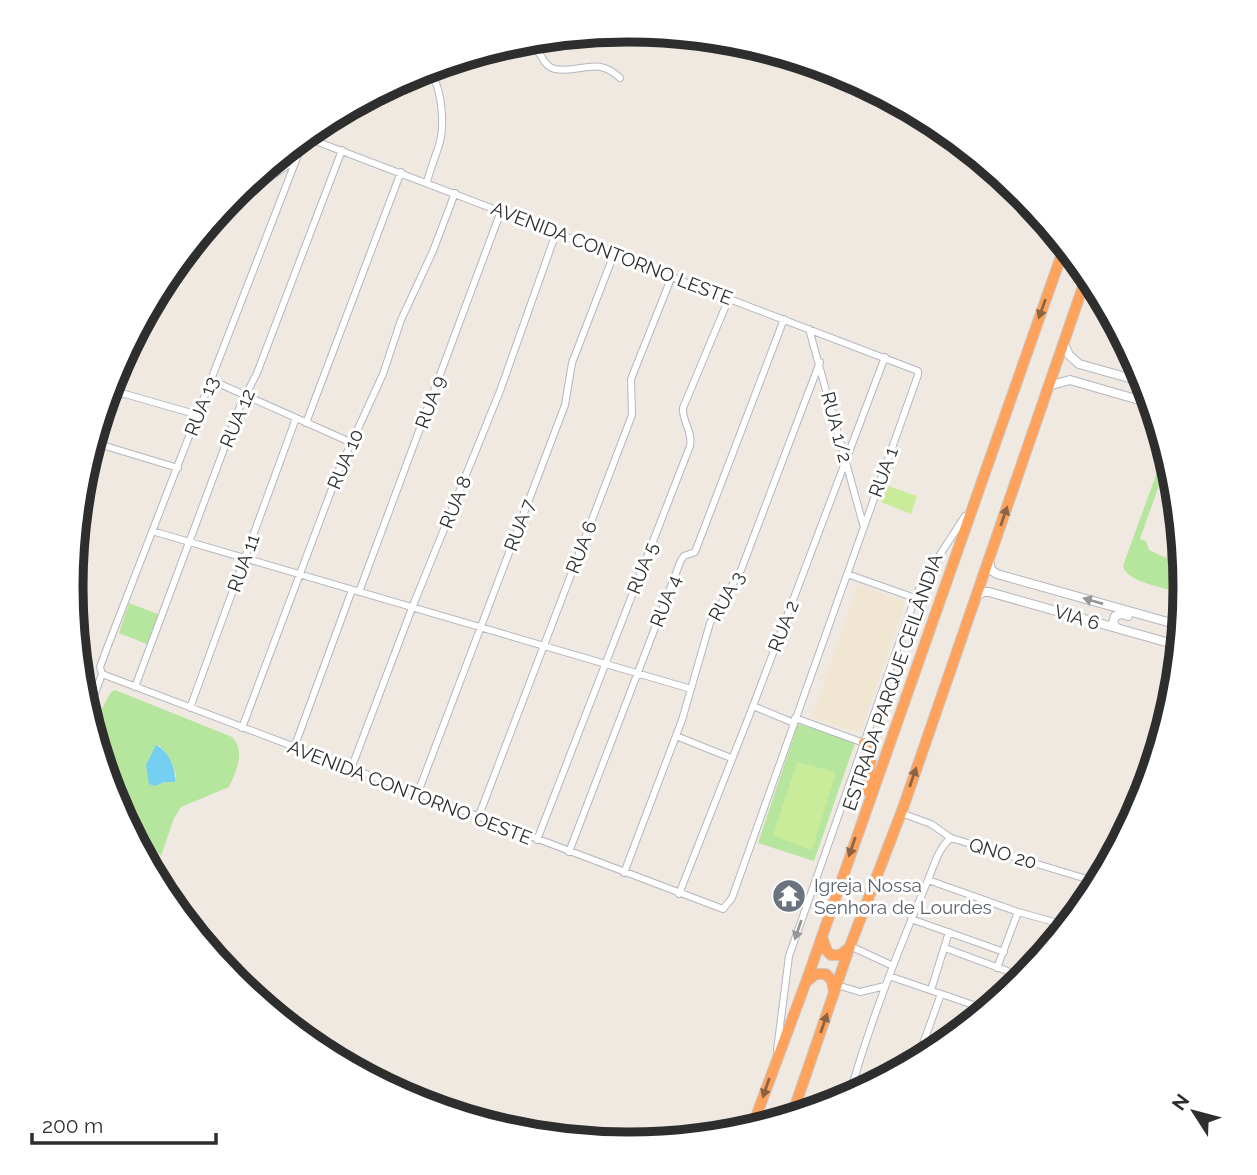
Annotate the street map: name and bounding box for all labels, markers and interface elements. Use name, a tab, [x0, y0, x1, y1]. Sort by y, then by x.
street label: AVENIDA CONTORNO LESTE	[488, 197, 736, 309]
one-way arrow	[1037, 299, 1048, 320]
street label: RUA 13	[180, 373, 222, 439]
street label: RUA 9	[410, 373, 450, 431]
street label: RUA 12	[215, 385, 259, 451]
street label: RUA 1/2	[817, 389, 857, 465]
street label: RUA 10	[323, 426, 367, 492]
street label: RUA 1	[864, 444, 902, 500]
street label: RUA 8	[435, 473, 475, 531]
street label: RUA 7	[499, 496, 539, 554]
one-way arrow	[998, 505, 1009, 526]
street label: RUA 6	[561, 517, 601, 577]
street label: RUA 11	[222, 531, 264, 595]
street label: RUA 5	[622, 539, 662, 597]
street label: ESTRADA PARQUE CEILÂNDIA	[838, 551, 946, 813]
street label: RUA 3	[703, 567, 749, 625]
street label: RUA 4	[645, 572, 685, 630]
one-way arrow	[1082, 595, 1104, 606]
street label: RUA 2	[763, 597, 803, 655]
street label: VIA 6	[1052, 600, 1102, 634]
street label: AVENIDA CONTORNO OESTE	[285, 735, 535, 849]
one-way arrow	[908, 767, 919, 788]
street label: QNO 20	[967, 833, 1039, 873]
one-way arrow	[846, 837, 857, 858]
place label: Igreja Nossa Senhora de Lourdes	[814, 874, 992, 918]
temple icon: Igreja Nossa Senhora de Lourdes	[770, 877, 808, 915]
one-way arrow	[792, 919, 803, 940]
one-way arrow	[819, 1013, 830, 1034]
one-way arrow	[760, 1077, 771, 1098]
north arrow	[1159, 1077, 1229, 1147]
text: N	[1167, 1090, 1193, 1114]
scale bar	[32, 1102, 215, 1146]
text: 200 m	[42, 1113, 103, 1138]

